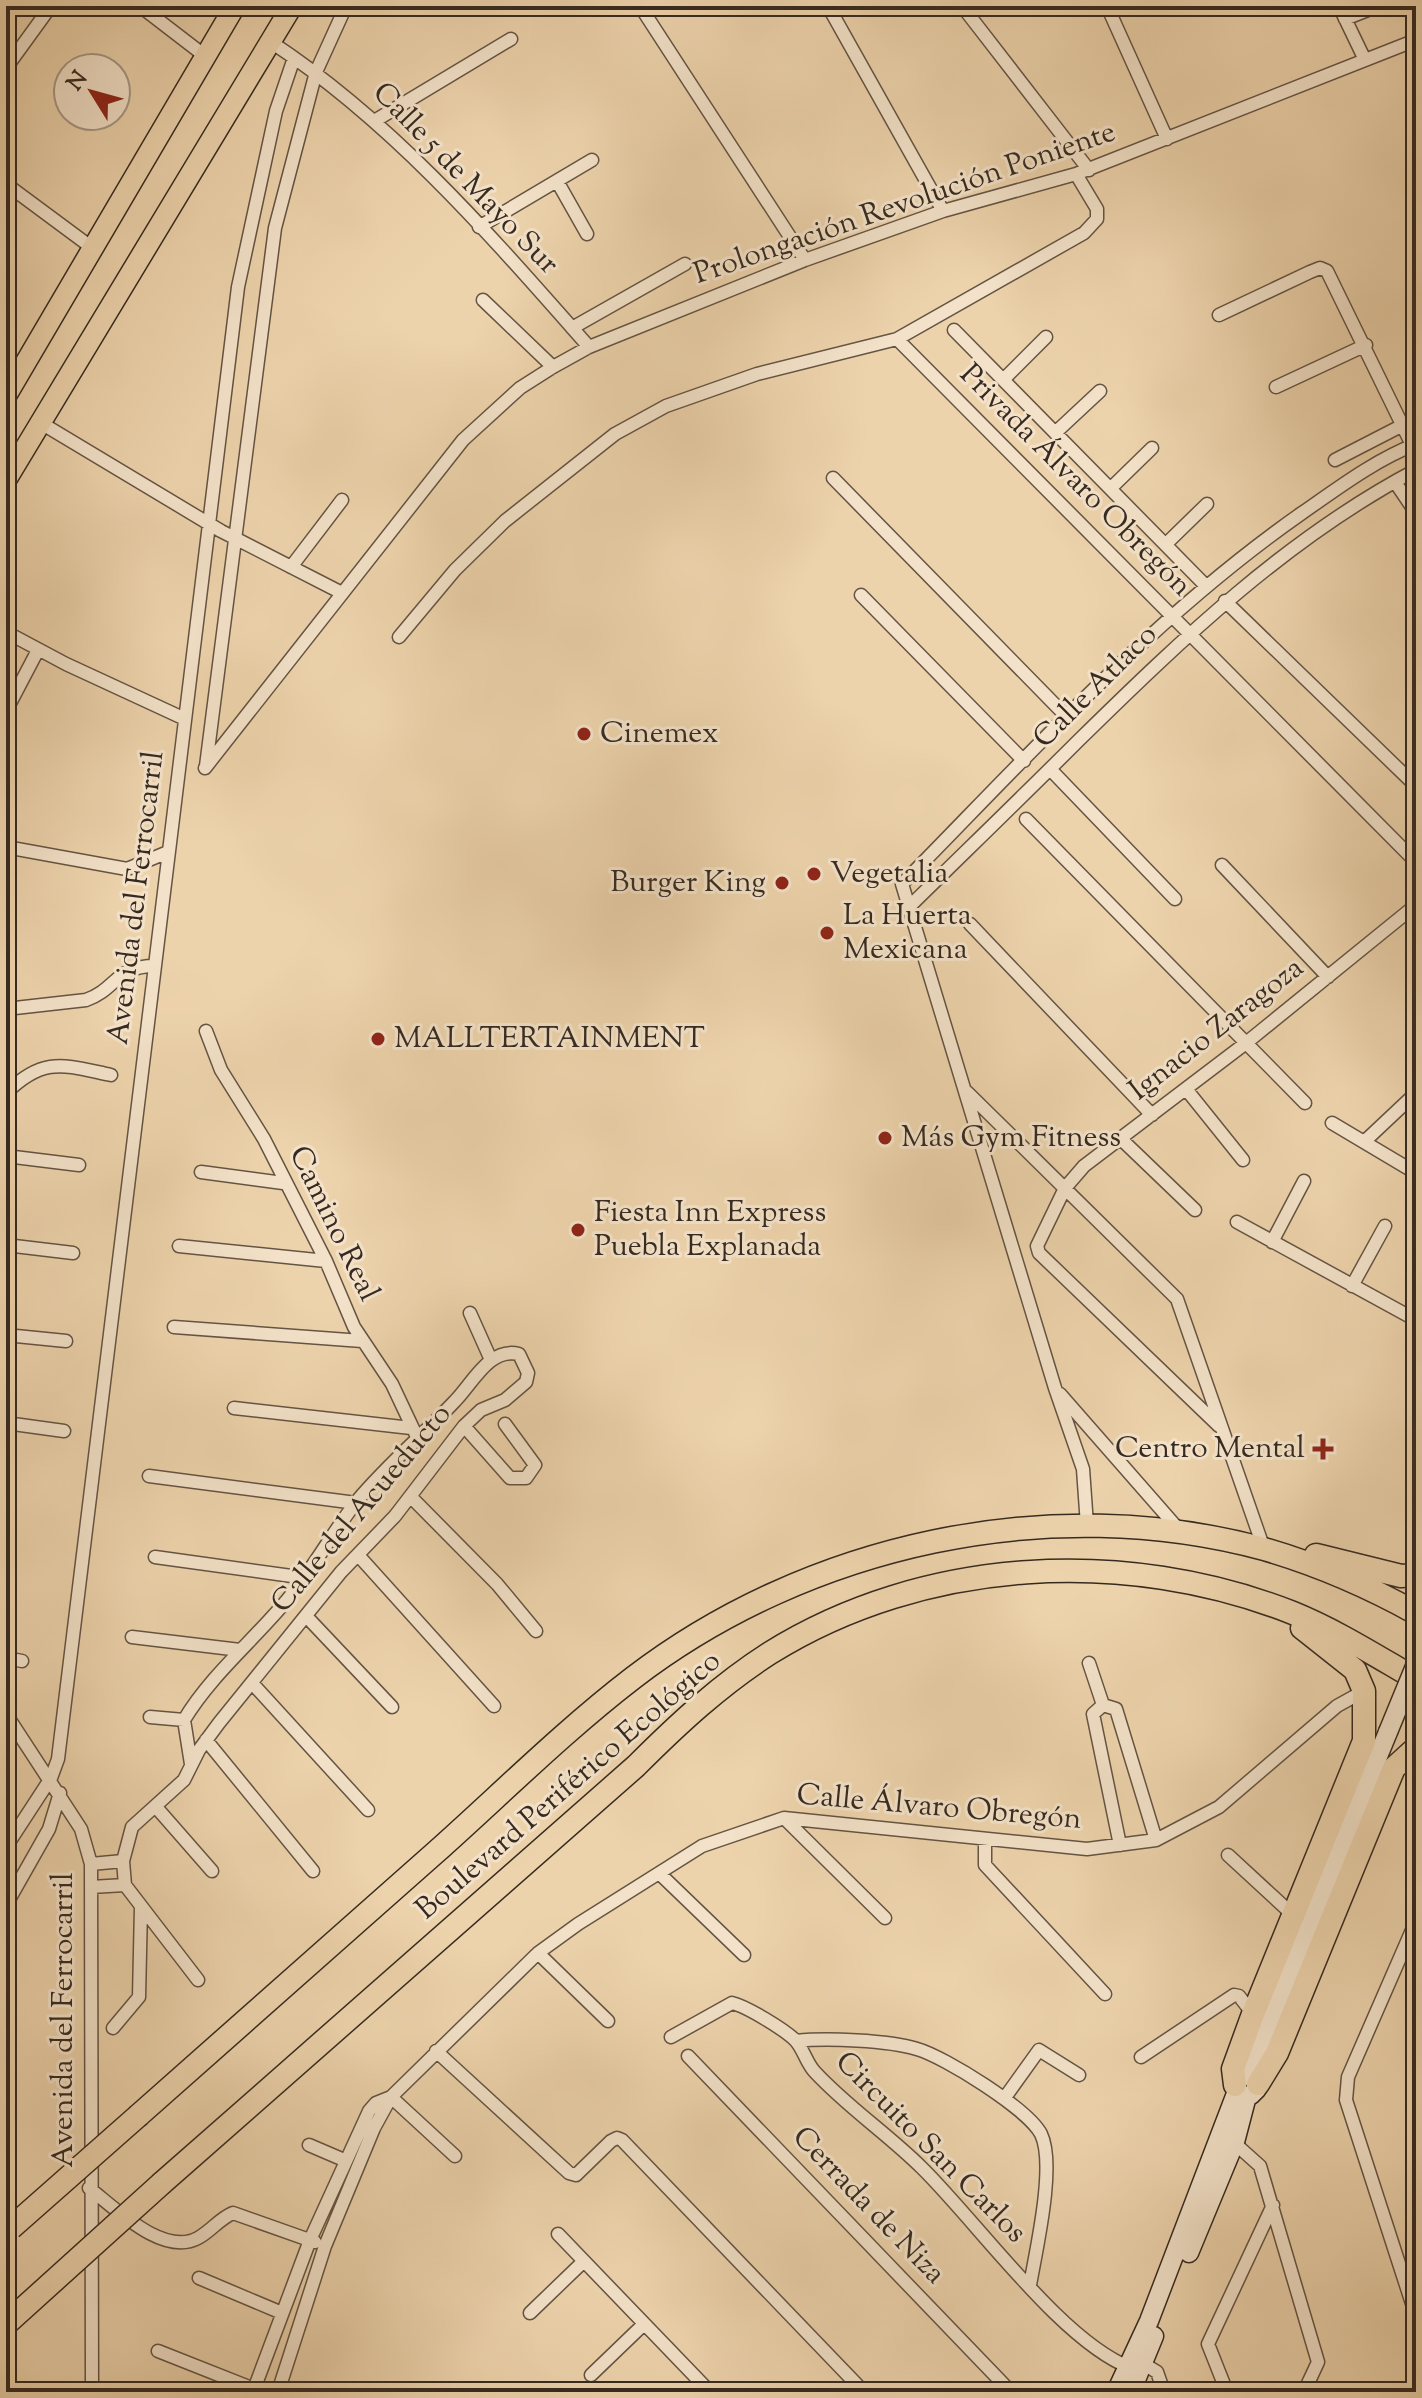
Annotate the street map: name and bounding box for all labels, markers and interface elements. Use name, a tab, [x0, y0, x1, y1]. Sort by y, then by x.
north arrow	[52, 52, 132, 132]
text: N	[60, 65, 97, 98]
street label: Calle 5 de Mayo Sur	[362, 73, 568, 285]
street label: Prolongación Revolución Poniente	[688, 112, 1122, 296]
street label: Privada Álvaro Obregón	[949, 355, 1201, 607]
street label: Calle Atlaco	[1024, 615, 1168, 759]
place label: Cinemex	[600, 713, 718, 756]
marker: Cinemex	[575, 725, 593, 743]
street label: Avenida del Ferrocarril	[98, 749, 176, 1047]
place label: Vegetalia	[830, 853, 949, 896]
place label: Burger King	[610, 862, 766, 905]
marker: Vegetalia	[805, 865, 823, 883]
marker: Burger King	[773, 874, 791, 892]
place label: La Huerta Mexicana	[843, 895, 972, 972]
marker: La Huerta Mexicana	[818, 924, 836, 942]
street label: Ignacio Zaragoza	[1120, 948, 1314, 1112]
place label: MALLTERTAINMENT	[394, 1018, 705, 1061]
marker: MALLTERTAINMENT	[369, 1030, 387, 1048]
place label: Más Gym Fitness	[901, 1117, 1121, 1160]
marker: Más Gym Fitness	[876, 1129, 894, 1147]
street label: Camino Real	[277, 1139, 389, 1309]
place label: Fiesta Inn Express Puebla Explanada	[594, 1192, 826, 1269]
marker: Fiesta Inn Express Puebla Explanada	[569, 1221, 587, 1239]
street label: Calle del Acueducto	[262, 1395, 462, 1623]
place label: Centro Mental	[1115, 1428, 1305, 1471]
marker: Centro Mental	[1312, 1438, 1334, 1460]
street label: Boulevard Periférico Ecológico	[407, 1641, 731, 1931]
street label: Calle Álvaro Obregón	[795, 1774, 1084, 1842]
street label: Avenida del Ferrocarril	[43, 1872, 86, 2168]
street label: Circuito San Carlos	[824, 2042, 1036, 2254]
street label: Cerrada de Niza	[781, 2117, 955, 2295]

